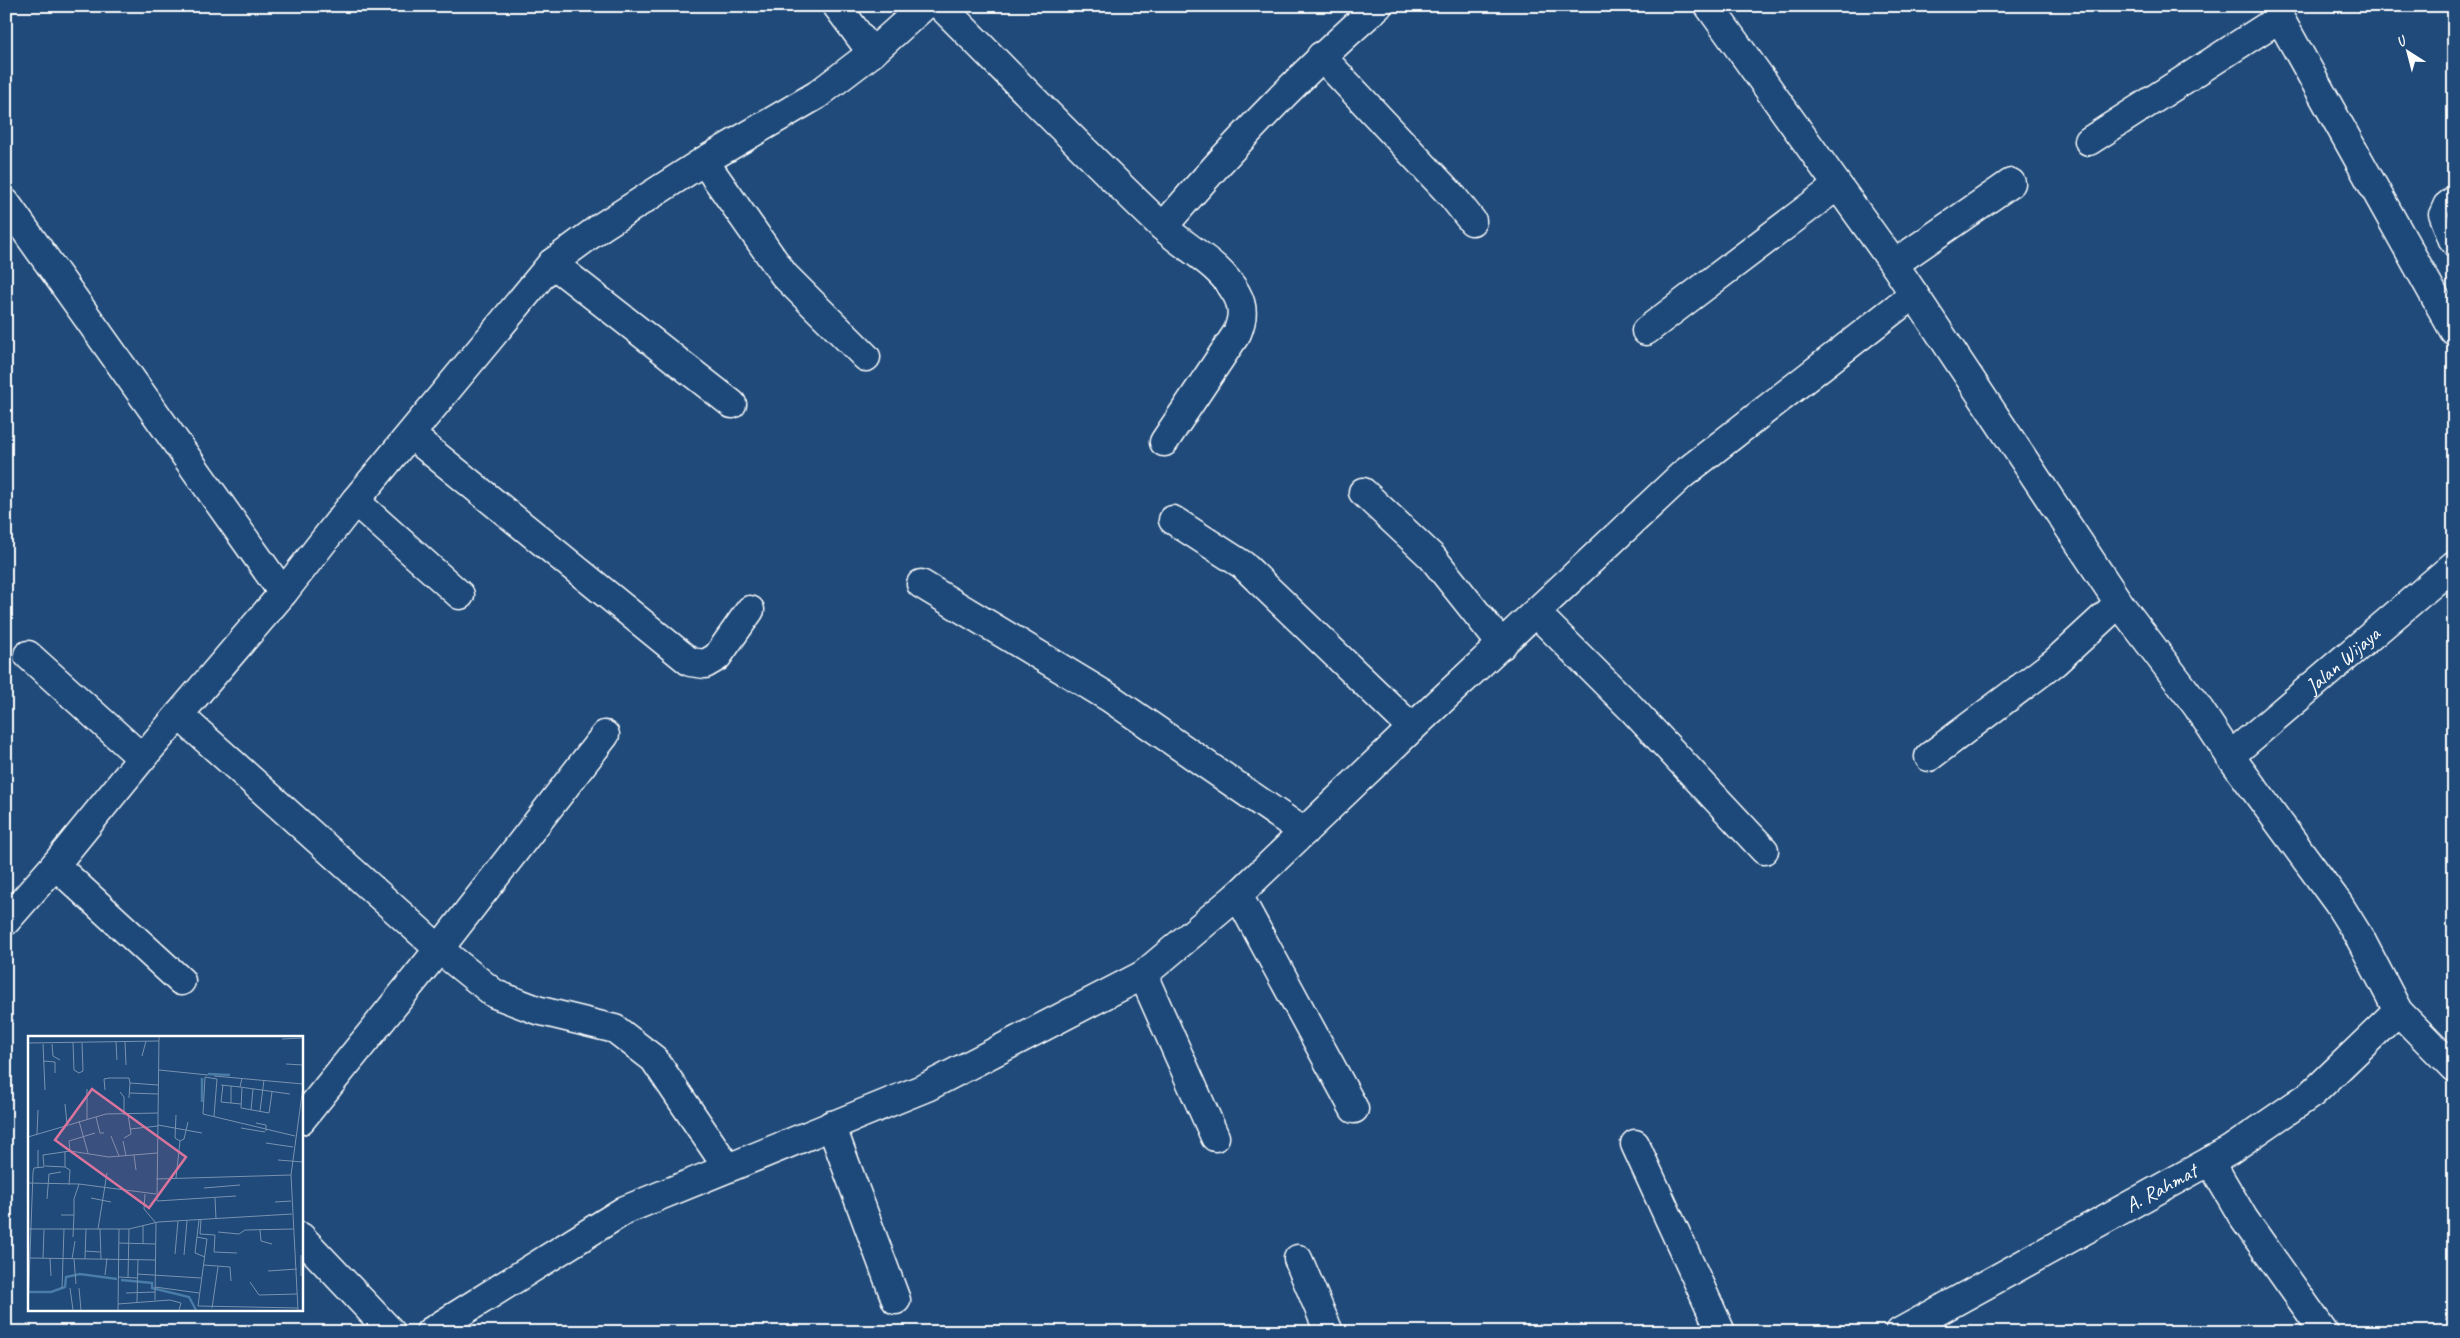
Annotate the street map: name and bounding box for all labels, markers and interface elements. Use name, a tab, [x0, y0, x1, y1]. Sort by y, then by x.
north arrow	[2382, 28, 2432, 78]
text: U	[2393, 31, 2411, 51]
street label: Jalan Wijaya	[2299, 620, 2386, 700]
inset map	[28, 1036, 302, 1310]
street label: A. Rahmat	[2120, 1156, 2204, 1218]

